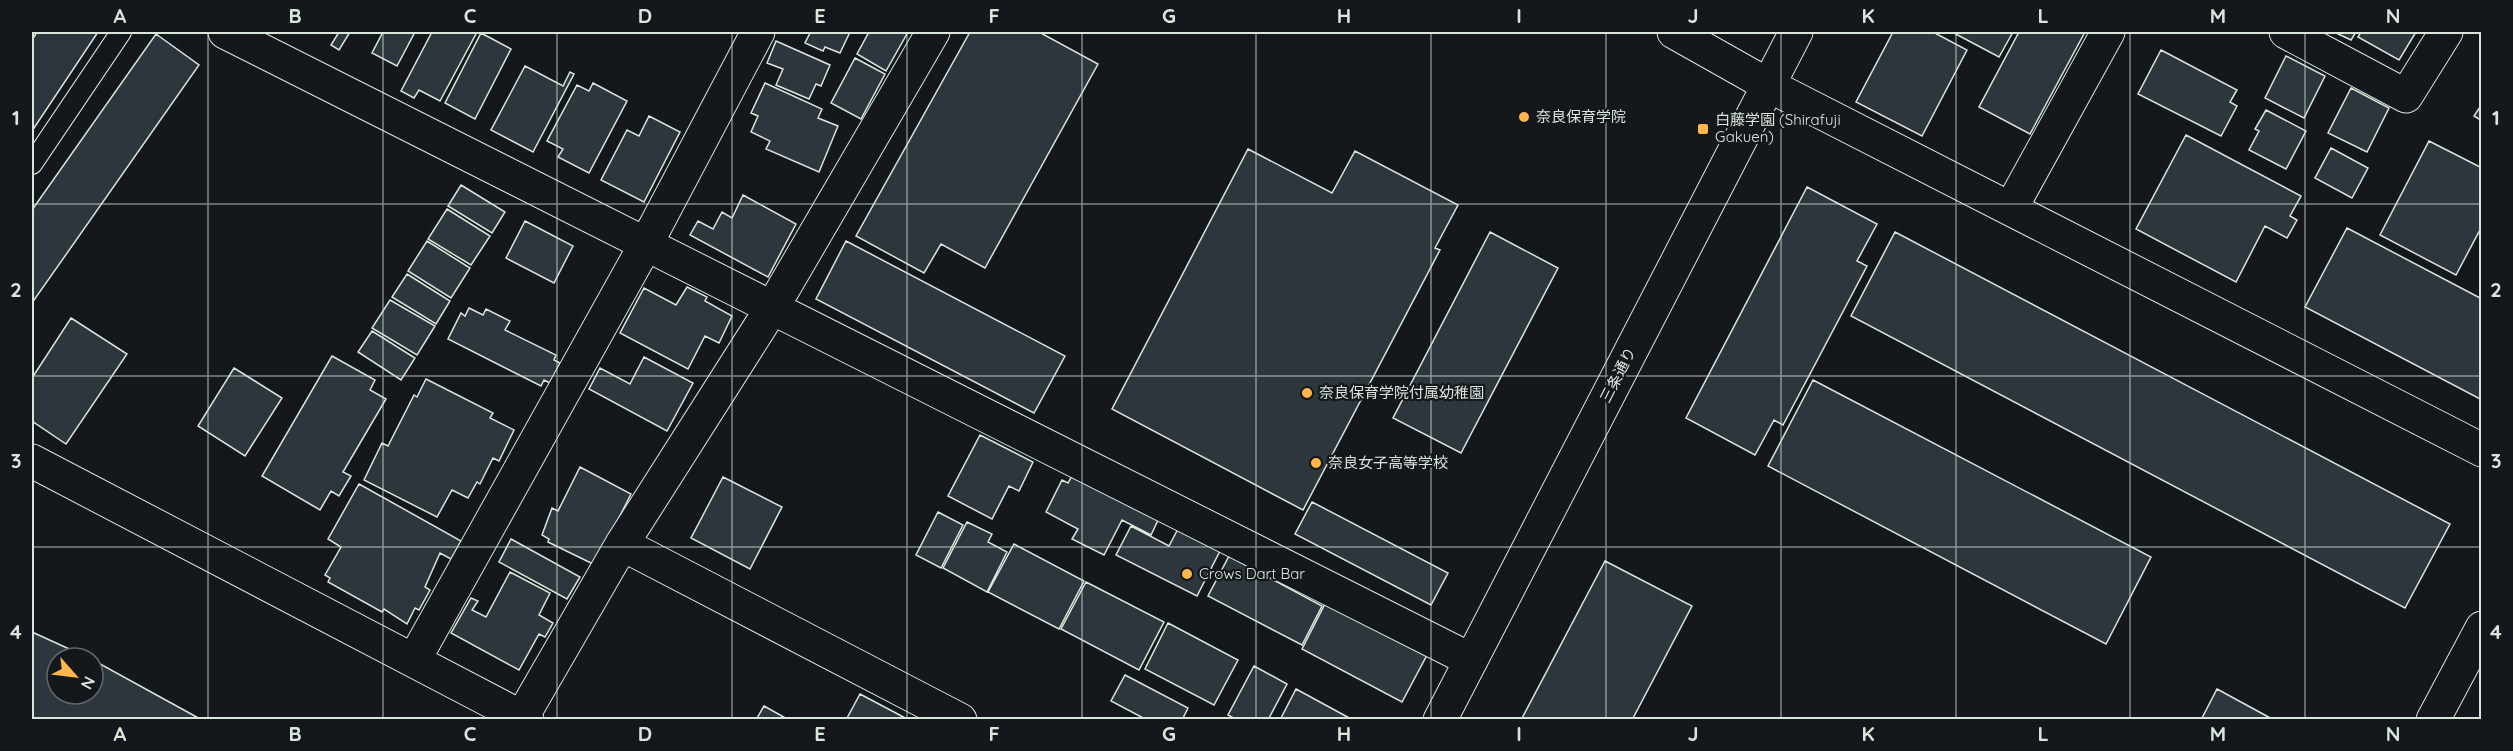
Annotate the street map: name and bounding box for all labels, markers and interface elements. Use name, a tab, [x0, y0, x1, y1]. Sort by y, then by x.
text: A	[114, 3, 127, 28]
text: B	[288, 3, 302, 28]
text: C	[464, 3, 477, 28]
text: D	[638, 3, 652, 28]
text: E	[814, 3, 826, 28]
text: F	[988, 3, 1000, 28]
text: G	[1162, 3, 1176, 28]
text: H	[1337, 3, 1351, 28]
text: I	[1516, 3, 1522, 28]
text: J	[1687, 3, 1699, 28]
text: K	[1861, 3, 1875, 28]
text: L	[2037, 3, 2049, 28]
text: M	[2210, 3, 2226, 28]
text: N	[2386, 3, 2400, 28]
text: 1	[12, 105, 20, 130]
text: 1	[2492, 105, 2500, 130]
place label: 奈良保育学院	[1536, 107, 1626, 126]
marker: 奈良保育学院	[1517, 110, 1531, 124]
place label: 白藤学園 (Shirafuji Gakuen)	[1715, 110, 1841, 146]
marker: 白藤学園 (Shirafuji Gakuen)	[1696, 122, 1710, 136]
text: 2	[10, 277, 22, 302]
text: 2	[2490, 277, 2502, 302]
street label: 三条通り	[1595, 344, 1640, 406]
place label: 奈良保育学院付属幼稚園	[1319, 383, 1484, 402]
marker: 奈良保育学院付属幼稚園	[1300, 386, 1314, 400]
text: 3	[11, 448, 21, 473]
text: 3	[2491, 448, 2501, 473]
place label: 奈良女子高等学校	[1328, 453, 1448, 472]
marker: 奈良女子高等学校	[1309, 456, 1323, 470]
place label: Crows Dart Bar	[1199, 564, 1305, 583]
marker: Crows Dart Bar	[1180, 567, 1194, 581]
text: 4	[10, 619, 22, 644]
text: 4	[2490, 619, 2502, 644]
north arrow	[45, 646, 105, 706]
text: N	[77, 673, 100, 693]
text: A	[114, 721, 127, 746]
text: B	[288, 721, 302, 746]
text: C	[464, 721, 477, 746]
text: D	[638, 721, 652, 746]
text: E	[814, 721, 826, 746]
text: F	[988, 721, 1000, 746]
text: G	[1162, 721, 1176, 746]
text: H	[1337, 721, 1351, 746]
text: I	[1516, 721, 1522, 746]
text: J	[1687, 721, 1699, 746]
text: K	[1861, 721, 1875, 746]
text: L	[2037, 721, 2049, 746]
text: M	[2210, 721, 2226, 746]
text: N	[2386, 721, 2400, 746]

